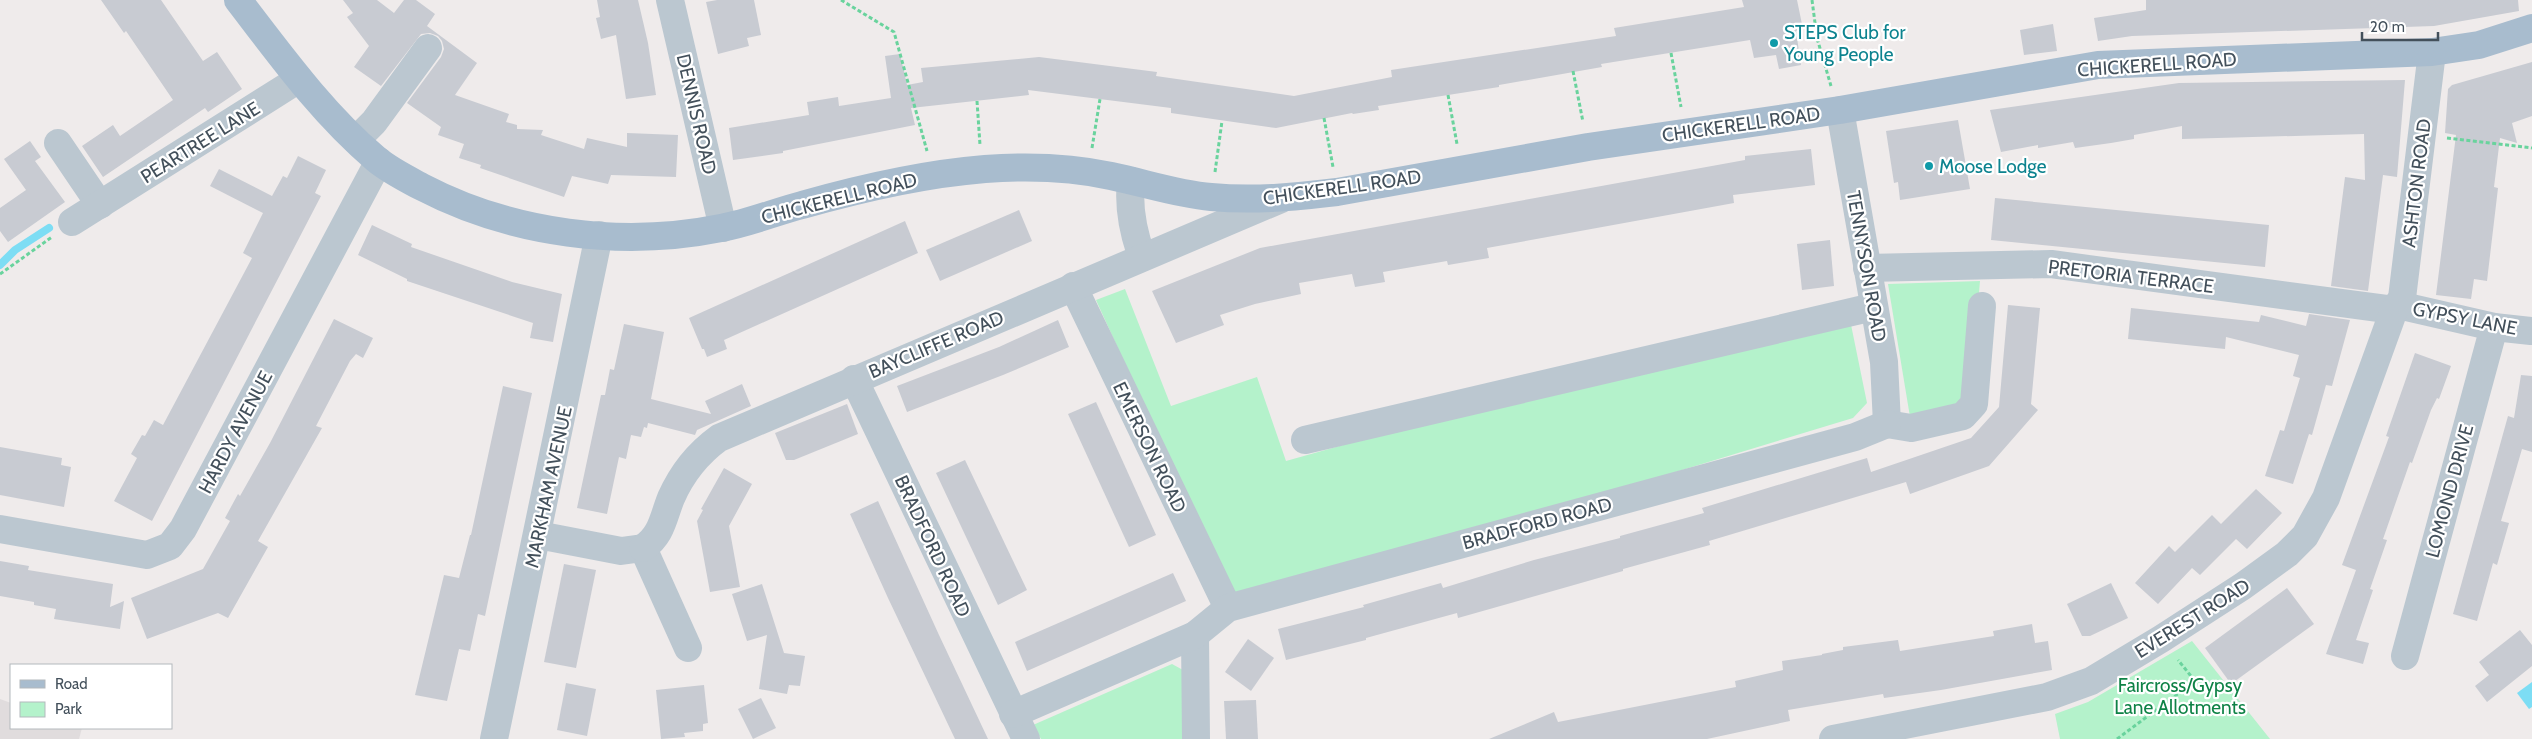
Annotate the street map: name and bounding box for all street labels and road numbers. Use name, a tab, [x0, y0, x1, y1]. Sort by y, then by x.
street label: CHICKERELL ROAD	[2077, 47, 2238, 82]
street label: DENNIS ROAD	[672, 52, 722, 177]
street label: PEARTREE LANE	[136, 97, 264, 188]
street label: CHICKERELL ROAD	[1660, 102, 1822, 147]
street label: ASHTON ROAD	[2397, 117, 2436, 249]
street label: CHICKERELL ROAD	[1261, 165, 1423, 210]
street label: CHICKERELL ROAD	[759, 168, 920, 229]
street label: TENNYSON ROAD	[1842, 189, 1891, 344]
street label: PRETORIA TERRACE	[2047, 255, 2215, 298]
street label: GYPSY LANE	[2411, 297, 2519, 340]
street label: BAYCLIFFE ROAD	[865, 306, 1007, 383]
street label: HARDY AVENUE	[193, 367, 277, 497]
street label: EMERSON ROAD	[1108, 378, 1191, 517]
street label: MARKHAM AVENUE	[520, 404, 577, 570]
street label: LOMOND DRIVE	[2421, 422, 2478, 560]
street label: BRADFORD ROAD	[890, 472, 976, 621]
street label: BRADFORD ROAD	[1460, 492, 1614, 554]
street label: EVEREST ROAD	[2130, 574, 2254, 663]

